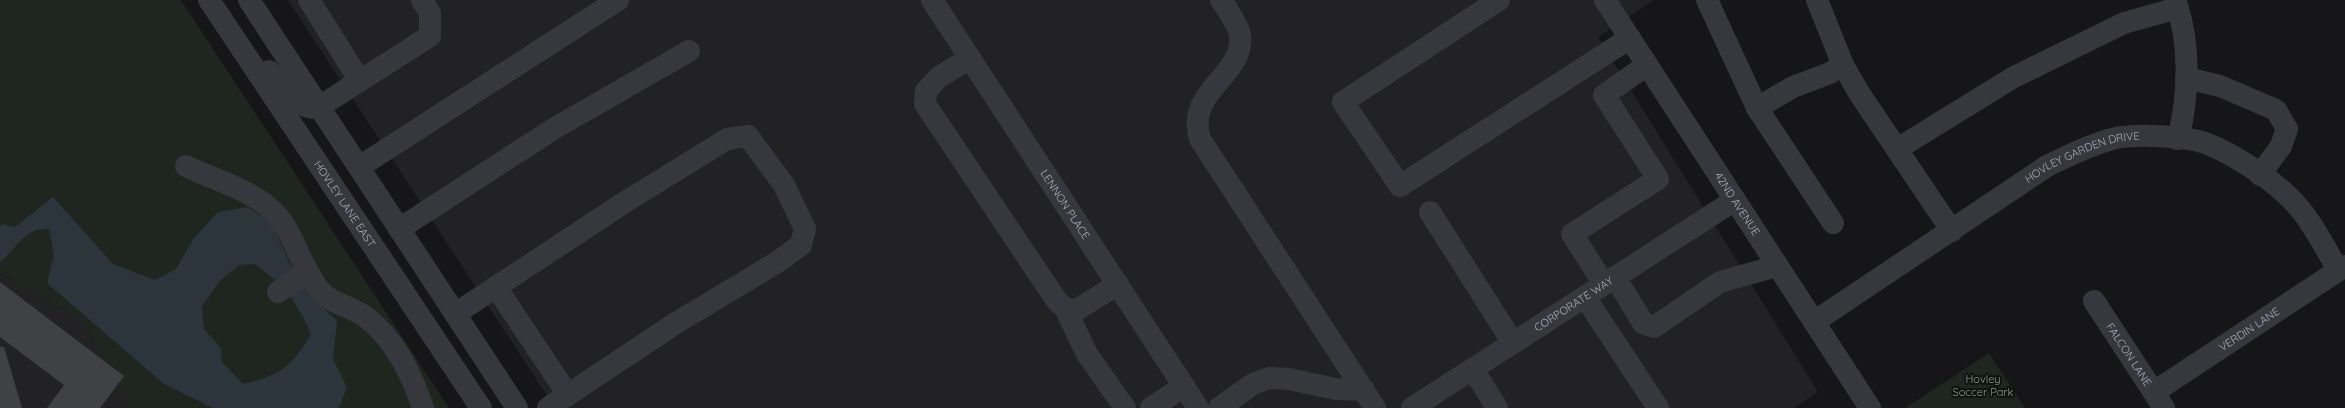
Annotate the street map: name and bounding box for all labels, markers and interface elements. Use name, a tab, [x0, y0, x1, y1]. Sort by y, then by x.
street label: HOVLEY GARDEN DRIVE	[2022, 129, 2140, 186]
street label: HOVLEY LANE EAST	[311, 158, 379, 250]
street label: LENNON PLACE	[1037, 167, 1093, 242]
street label: 42ND AVENUE	[1712, 170, 1763, 238]
street label: CORPORATE WAY	[1531, 274, 1616, 335]
street label: VERDIN LANE	[2216, 304, 2282, 354]
street label: FALCON LANE	[2103, 320, 2155, 389]
park label: Hovley Soccer Park	[1953, 372, 2014, 399]

